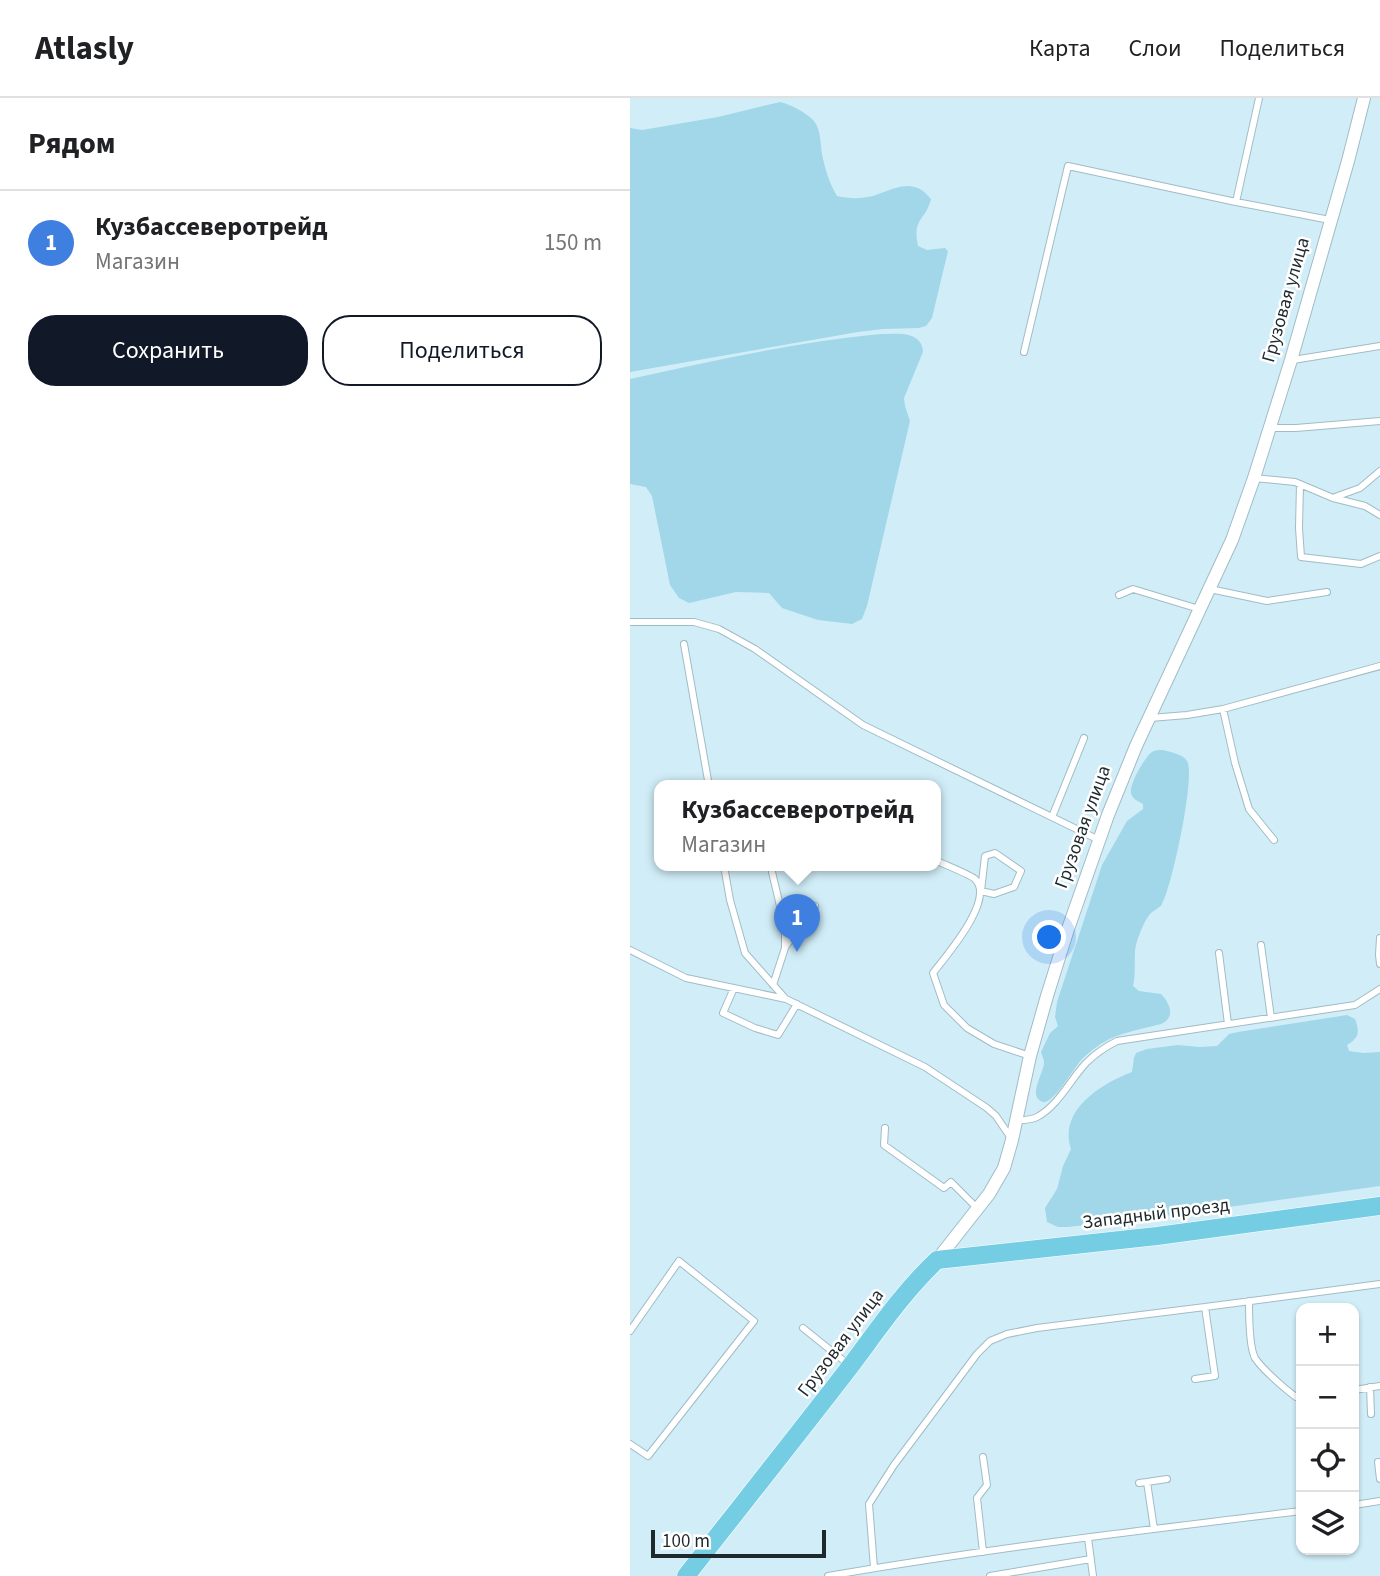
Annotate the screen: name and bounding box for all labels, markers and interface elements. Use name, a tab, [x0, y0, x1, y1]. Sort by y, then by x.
text: Atlasly	[35, 25, 134, 72]
text: Карта	[1029, 31, 1091, 66]
text: Слои	[1129, 31, 1182, 66]
text: Поделиться	[1220, 31, 1345, 66]
text: Рядом	[28, 122, 116, 165]
text: Кузбассеверотрейд	[95, 208, 327, 245]
text: 1	[45, 226, 57, 259]
text: 150 m	[544, 226, 602, 259]
street label: Грузовая улица	[1255, 234, 1317, 366]
text: Магазин	[95, 245, 180, 278]
button: Сохранить	[28, 315, 308, 386]
button: Поделиться	[322, 315, 602, 386]
street label: Грузовая улица	[1048, 762, 1118, 892]
popup	[654, 780, 941, 871]
text: Кузбассеверотрейд	[681, 791, 914, 828]
text: Магазин	[681, 828, 766, 861]
pin: 1	[774, 894, 820, 952]
your location	[1032, 920, 1066, 954]
street label: Западный проезд	[1081, 1192, 1231, 1236]
street label: Грузовая улица	[791, 1283, 891, 1403]
map controls	[1296, 1303, 1359, 1555]
button: +	[1296, 1303, 1359, 1366]
button: −	[1296, 1366, 1359, 1429]
button: locate	[1296, 1429, 1359, 1492]
button: layers	[1296, 1492, 1359, 1555]
scale bar	[651, 1527, 826, 1559]
text: 100 m	[662, 1528, 710, 1555]

